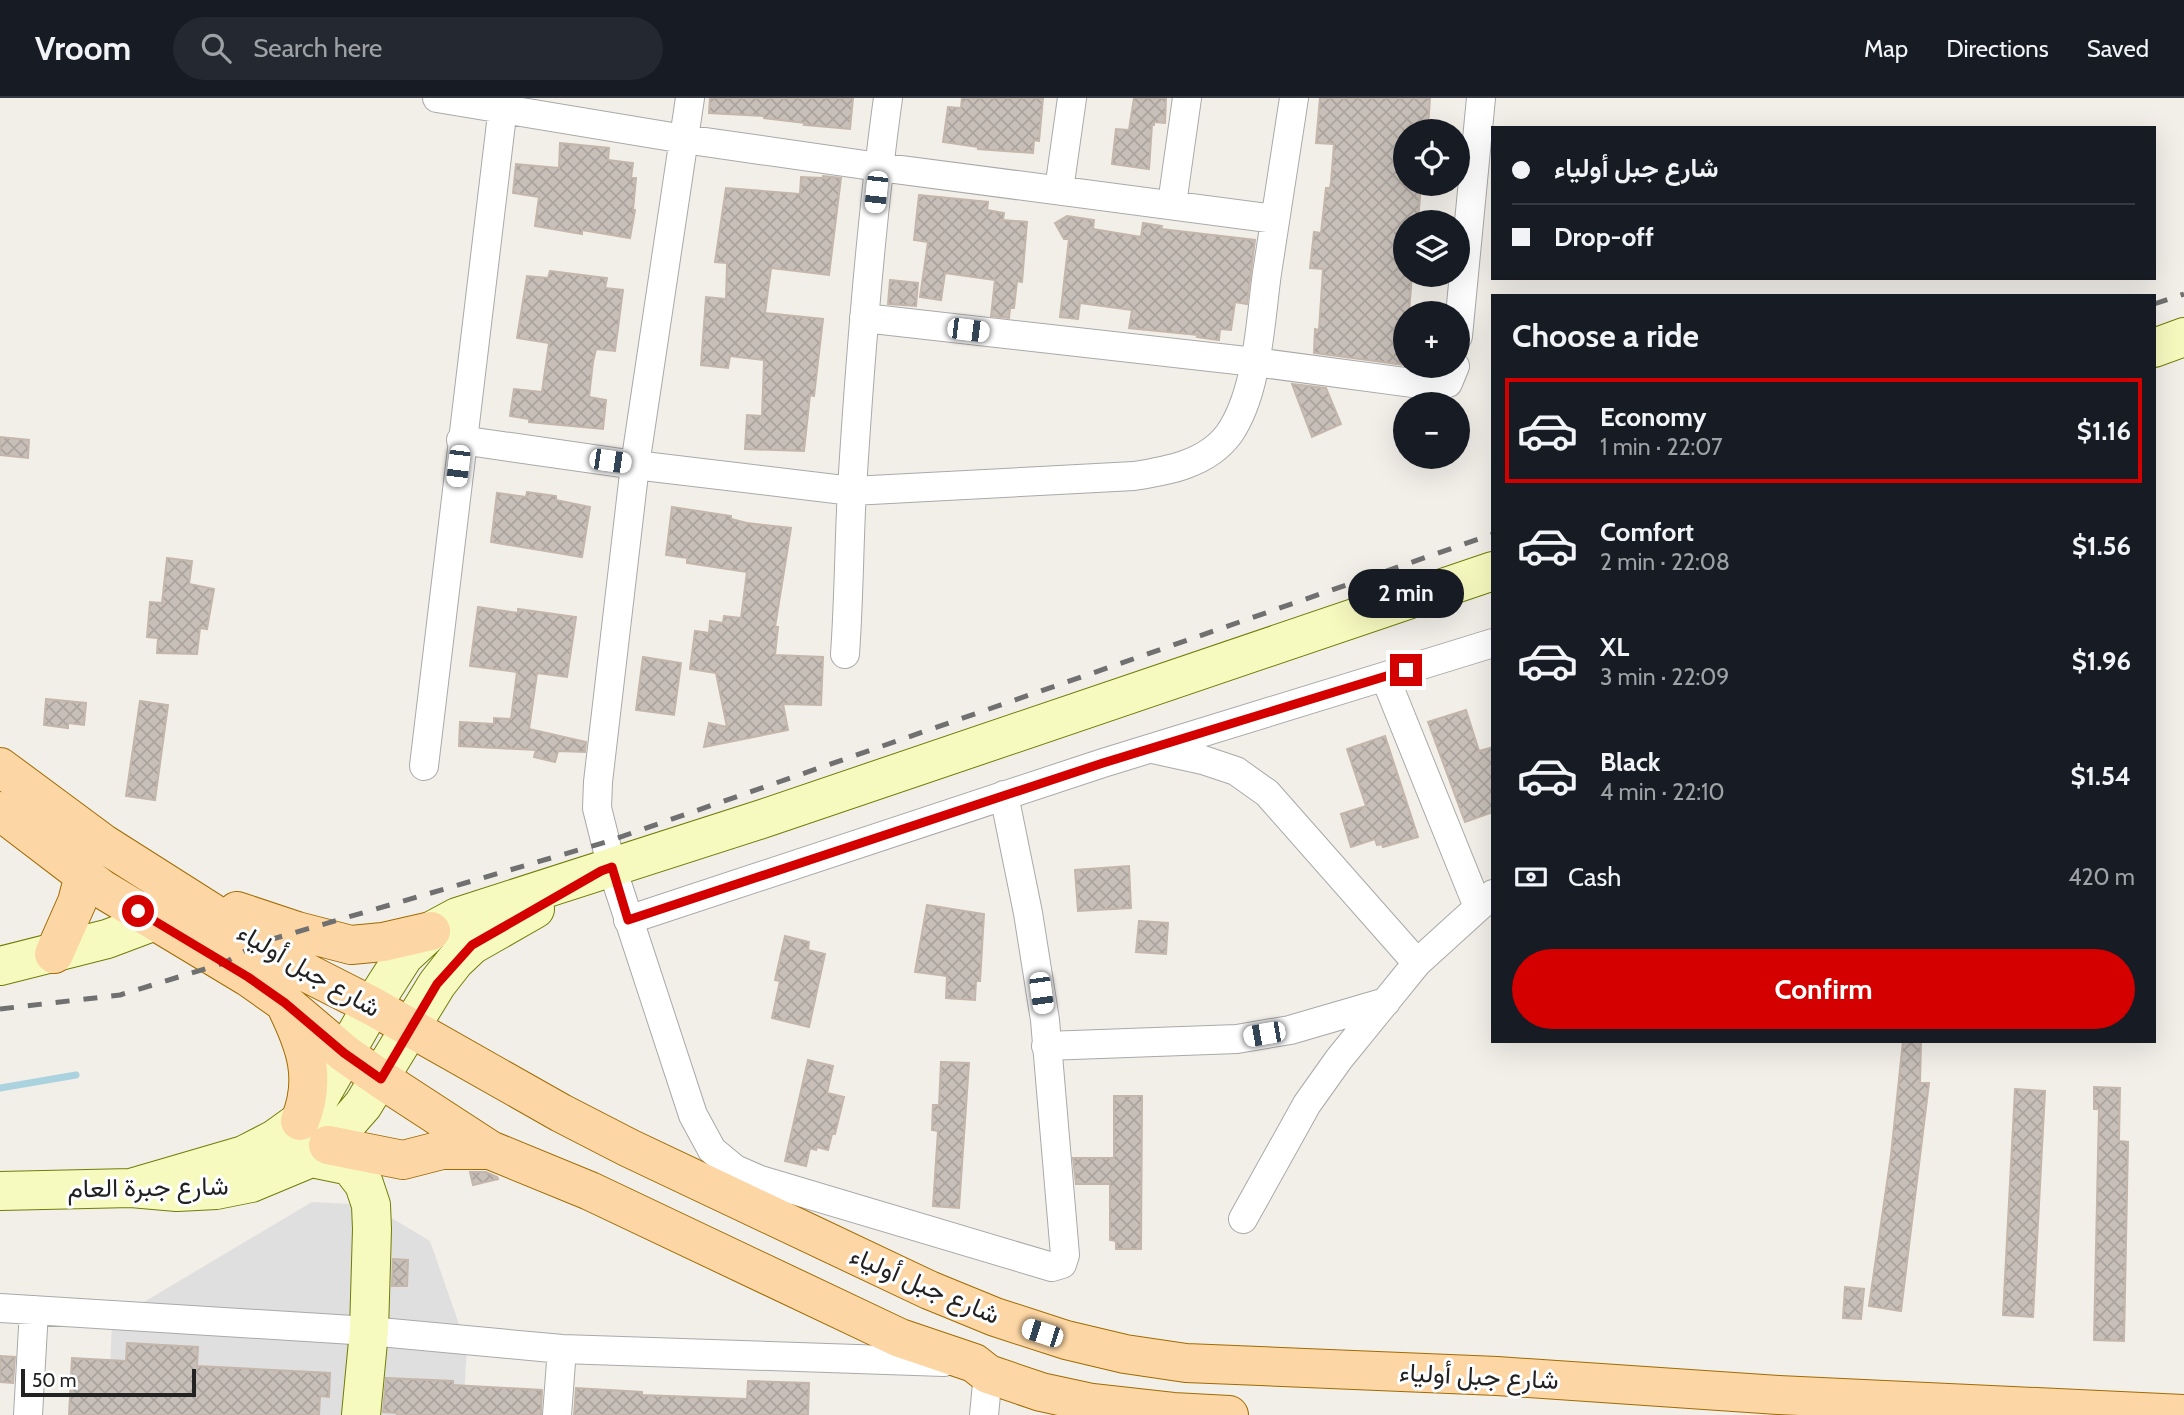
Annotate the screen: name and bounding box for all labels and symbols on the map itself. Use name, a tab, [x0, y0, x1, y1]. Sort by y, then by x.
car	[864, 170, 889, 214]
car	[946, 317, 991, 343]
car	[446, 444, 471, 488]
car	[588, 448, 633, 474]
callout: 2 min	[1348, 568, 1464, 618]
route end	[1390, 654, 1422, 686]
route start	[122, 895, 154, 927]
street label: شارع جبل أولياء	[231, 916, 386, 1026]
car	[1028, 971, 1055, 1015]
car	[1242, 1020, 1287, 1048]
street label: شارع جبرة العام	[67, 1170, 229, 1206]
street label: شارع جبل أولياء	[844, 1239, 1005, 1333]
car	[1019, 1317, 1066, 1349]
street label: شارع جبل أولياء	[1398, 1356, 1560, 1398]
scale bar	[21, 1366, 196, 1398]

